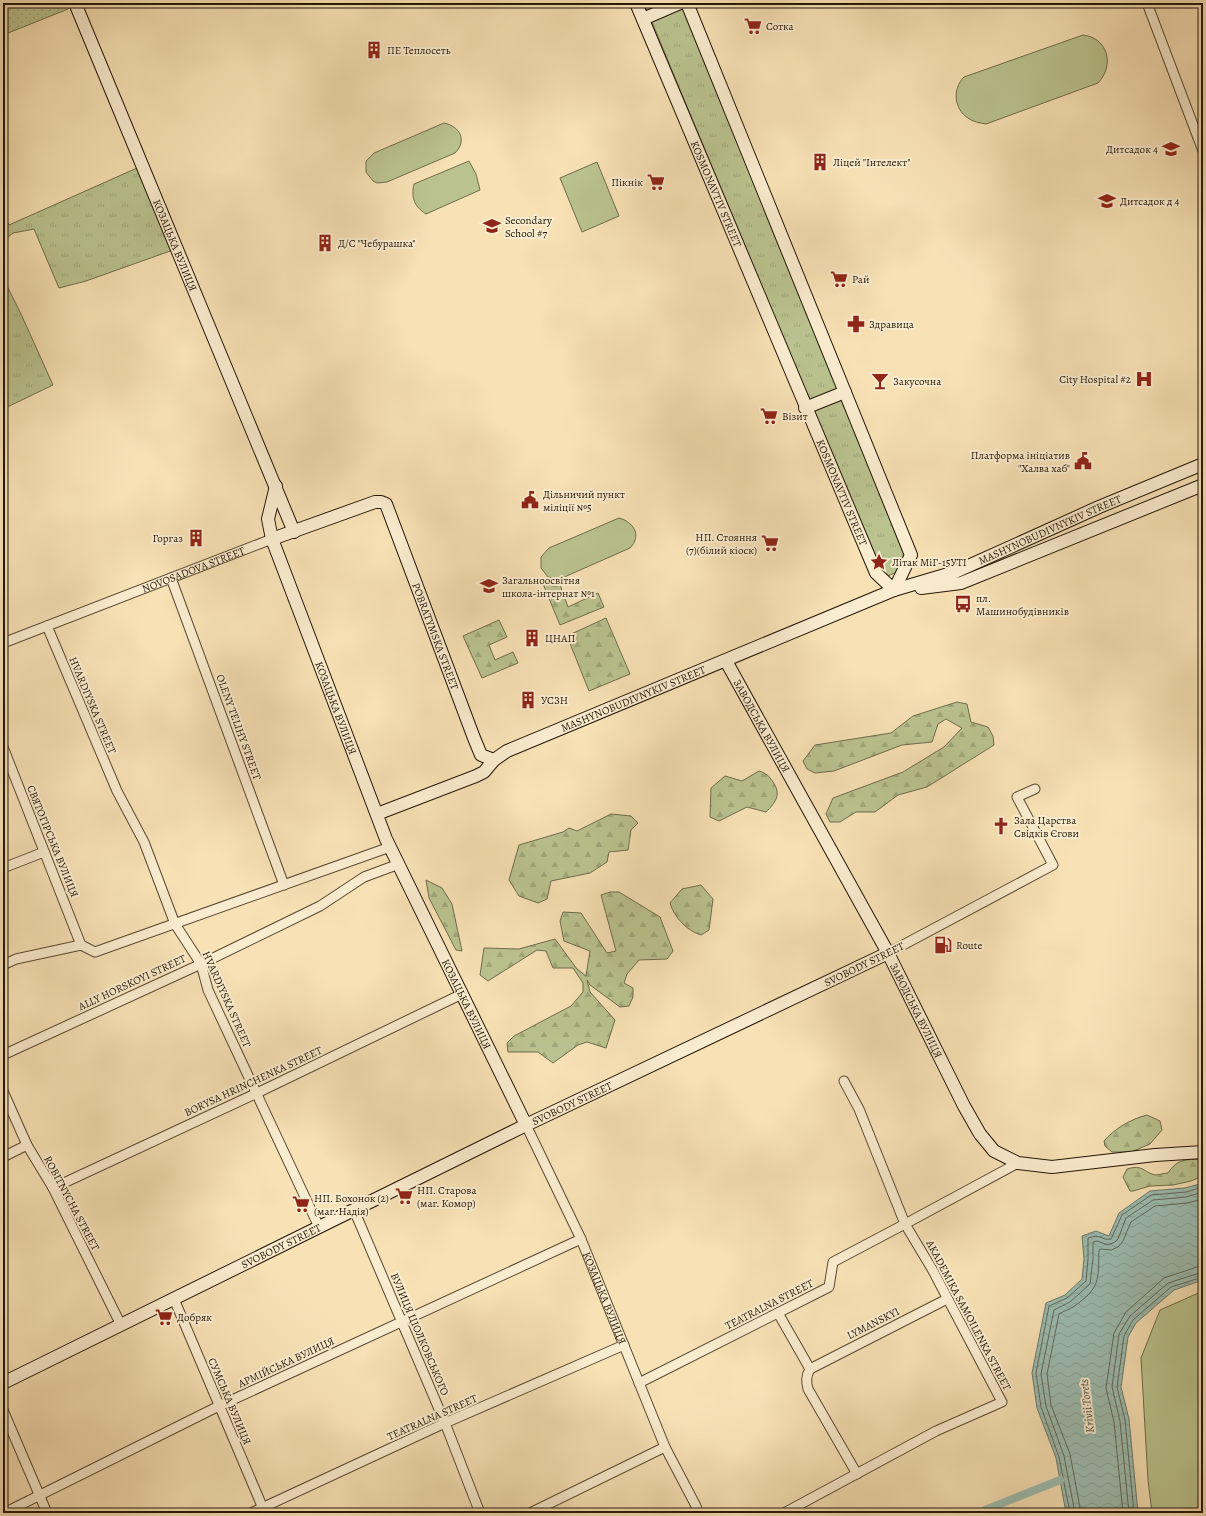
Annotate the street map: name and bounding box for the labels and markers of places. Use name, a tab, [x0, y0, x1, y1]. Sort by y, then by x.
supermarket icon: Сотка	[743, 16, 763, 36]
place label: Сотка	[766, 19, 795, 34]
building icon: ПЕ Теплосеть	[364, 40, 384, 60]
place label: ПЕ Теплосеть	[387, 43, 451, 58]
school or university icon: Дитсадок 4	[1161, 139, 1181, 159]
place label: Дитсадок 4	[1106, 142, 1158, 157]
building icon: Ліцей "Інтелект"	[810, 152, 830, 172]
place label: Ліцей "Інтелект"	[833, 155, 910, 170]
supermarket icon: Пікнік	[646, 172, 666, 192]
place label: Пікнік	[611, 175, 643, 190]
school or university icon: Дитсадок д 4	[1097, 191, 1117, 211]
place label: Дитсадок д 4	[1120, 194, 1180, 209]
place label: Secondary School #7	[505, 213, 552, 241]
school or university icon: Secondary School #7	[482, 216, 502, 236]
building icon: Д/С "Чебурашка"	[315, 233, 335, 253]
place label: Д/С "Чебурашка"	[338, 236, 416, 251]
supermarket icon: Рай	[829, 269, 849, 289]
place label: Рай	[852, 272, 869, 287]
pharmacy icon: Здравица	[846, 314, 866, 334]
place label: Здравица	[869, 317, 915, 332]
hospital icon: City Hospital #2	[1134, 369, 1154, 389]
bar icon: Закусочна	[870, 371, 890, 391]
place label: City Hospital #2	[1059, 372, 1131, 387]
place label: Закусочна	[893, 374, 942, 389]
supermarket icon: Візит	[759, 406, 779, 426]
place label: Візит	[782, 409, 808, 424]
place label: Платформа ініціатив "Халва хаб"	[971, 448, 1070, 476]
public building icon: Платформа ініціатив "Халва хаб"	[1073, 451, 1093, 471]
place label: Дільничий пункт міліції №5	[543, 487, 625, 515]
public building icon: Дільничий пункт міліції №5	[520, 490, 540, 510]
building icon: Горгаз	[186, 528, 206, 548]
place label: НП. Стояння (7)(білий кіоск)	[686, 530, 757, 558]
place label: Горгаз	[153, 531, 183, 546]
supermarket icon: НП. Стояння (7)(білий кіоск)	[760, 533, 780, 553]
place icon: Літак МіГ-15УТІ	[869, 552, 889, 572]
place label: Літак МіГ-15УТІ	[892, 555, 967, 570]
place label: Загальноосвітня школа-інтернат №1	[502, 573, 595, 601]
school or university icon: Загальноосвітня школа-інтернат №1	[479, 576, 499, 596]
place label: пл. Машинобудівників	[976, 591, 1069, 619]
bus stop icon: пл. Машинобудівників	[953, 594, 973, 614]
building icon: ЦНАП	[522, 628, 542, 648]
place label: ЦНАП	[545, 631, 575, 646]
building icon: УСЗН	[518, 690, 538, 710]
place label: УСЗН	[541, 693, 568, 708]
place label: Зала Царства Свідків Єгови	[1014, 813, 1079, 841]
church icon: Зала Царства Свідків Єгови	[991, 816, 1011, 836]
fuel station icon: Route	[933, 935, 953, 955]
place label: Route	[956, 938, 982, 953]
place label: НП. Старова (маг. Комор)	[417, 1183, 478, 1211]
supermarket icon: НП. Старова (маг. Комор)	[394, 1186, 414, 1206]
place label: НП. Бохонок (2) (маг. Надія)	[314, 1191, 389, 1219]
supermarket icon: НП. Бохонок (2) (маг. Надія)	[291, 1194, 311, 1214]
supermarket icon: Добряк	[154, 1307, 174, 1327]
place label: Добряк	[177, 1310, 212, 1325]

